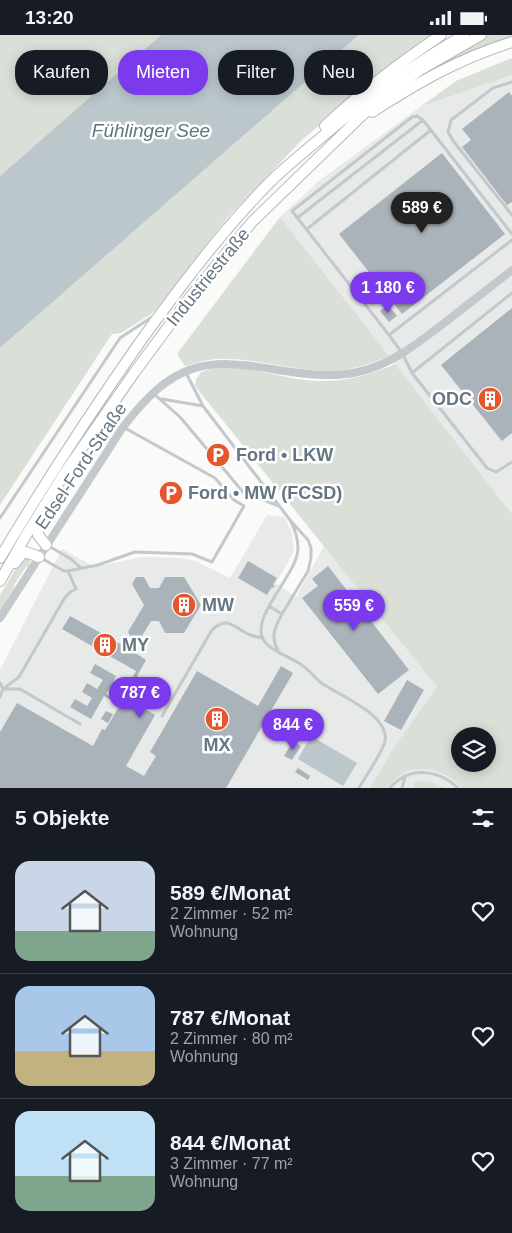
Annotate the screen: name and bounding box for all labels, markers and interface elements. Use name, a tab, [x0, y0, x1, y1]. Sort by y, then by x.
text: 13:20	[25, 7, 74, 28]
chip: Kaufen	[15, 50, 108, 95]
chip: Mieten	[118, 50, 208, 95]
chip: Filter	[218, 50, 294, 95]
chip: Neu	[304, 50, 373, 95]
water label: Fühlinger See	[92, 120, 210, 141]
pin: 589 €	[387, 191, 457, 234]
text: 589 €	[402, 199, 442, 216]
street label: Industriestraße	[162, 224, 254, 330]
pin: 1 180 €	[342, 271, 434, 314]
text: 1 180 €	[361, 279, 415, 296]
building icon: ODC	[477, 386, 503, 412]
place label: ODC	[432, 389, 472, 409]
street label: Edsel-Ford-Straße	[31, 399, 131, 533]
parking icon: Ford • LKW	[205, 442, 231, 468]
place label: Ford • LKW	[236, 445, 333, 465]
parking icon: Ford • MW (FCSD)	[158, 480, 184, 506]
place label: Ford • MW (FCSD)	[188, 483, 342, 503]
pin: 559 €	[319, 589, 389, 632]
building icon: MW	[171, 592, 197, 618]
place label: MW	[202, 595, 234, 615]
text: 559 €	[334, 597, 374, 614]
building icon: MY	[92, 632, 118, 658]
place label: MY	[122, 635, 149, 655]
pin: 787 €	[105, 677, 175, 719]
text: 787 €	[120, 684, 160, 701]
building icon: MX	[204, 706, 230, 732]
pin: 844 €	[258, 709, 328, 751]
text: 844 €	[273, 716, 313, 733]
map controls	[451, 727, 496, 772]
button: layers	[451, 727, 496, 772]
place label: MX	[204, 735, 231, 755]
icon: filters	[469, 804, 497, 832]
text: 5 Objekte	[15, 806, 110, 829]
icon: home	[55, 881, 115, 941]
text: 589 €/Monat	[170, 881, 290, 904]
icon: heart	[469, 897, 497, 925]
text: 2 Zimmer · 52 m²	[170, 905, 293, 922]
text: Wohnung	[170, 923, 238, 940]
icon: home	[55, 1006, 115, 1066]
text: 787 €/Monat	[170, 1006, 290, 1029]
icon: heart	[469, 1022, 497, 1050]
text: 2 Zimmer · 80 m²	[170, 1030, 293, 1047]
text: Wohnung	[170, 1048, 238, 1065]
icon: home	[55, 1131, 115, 1191]
text: 844 €/Monat	[170, 1131, 290, 1154]
icon: heart	[469, 1147, 497, 1175]
text: 3 Zimmer · 77 m²	[170, 1155, 293, 1172]
text: Wohnung	[170, 1173, 238, 1190]

